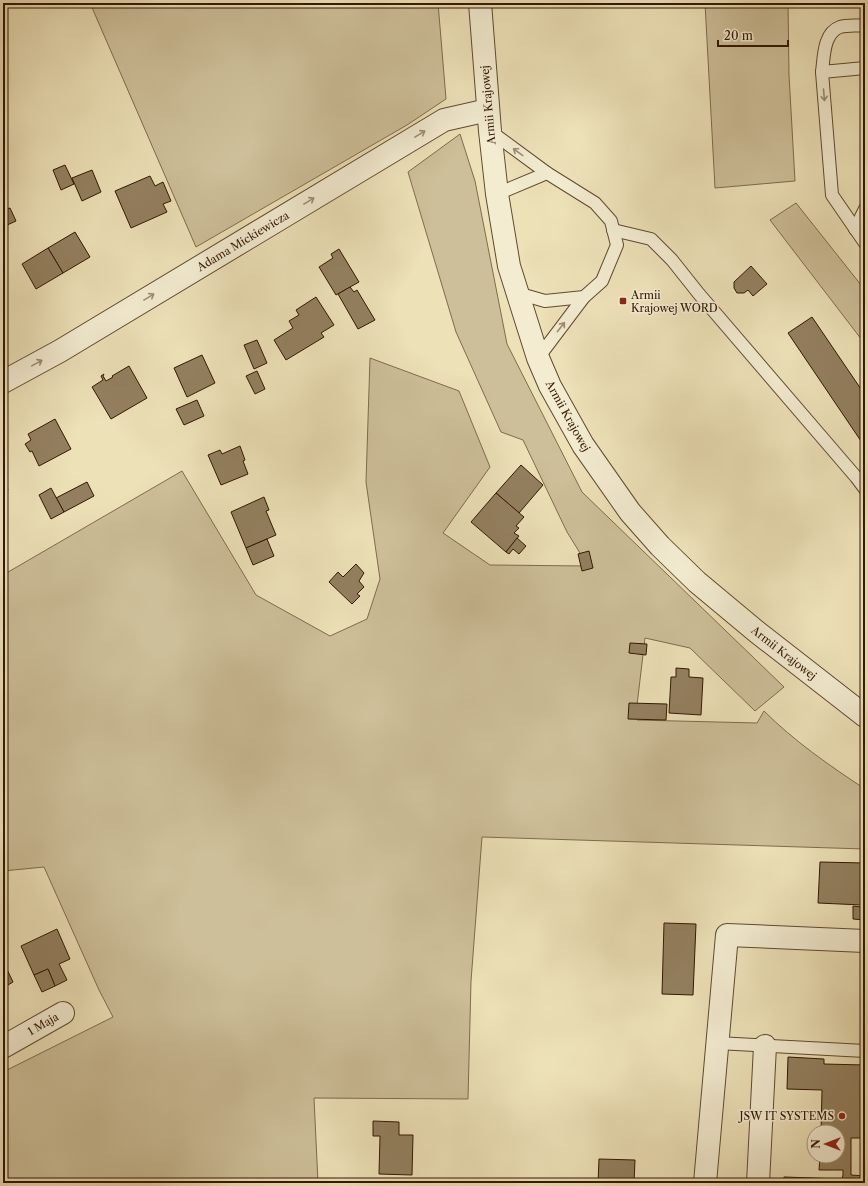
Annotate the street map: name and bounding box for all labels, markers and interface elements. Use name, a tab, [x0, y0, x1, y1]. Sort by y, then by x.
scale bar	[718, 22, 788, 48]
text: 20 m	[724, 28, 753, 43]
street label: Armii Krajowej	[478, 65, 499, 146]
one-way arrow	[820, 88, 827, 101]
one-way arrow	[414, 130, 426, 138]
one-way arrow	[513, 148, 524, 156]
one-way arrow	[303, 197, 315, 205]
street label: Adama Mickiewicza	[194, 208, 292, 275]
place label: Armii Krajowej WORD	[630, 288, 718, 315]
one-way arrow	[143, 293, 154, 301]
marker: Armii Krajowej WORD	[618, 296, 628, 306]
one-way arrow	[557, 322, 565, 333]
one-way arrow	[31, 359, 43, 366]
street label: Armii Krajowej	[542, 377, 593, 454]
street label: Armii Krajowej	[748, 622, 820, 683]
street label: 1 Maja	[25, 1010, 61, 1038]
place label: JSW IT SYSTEMS	[738, 1109, 834, 1123]
marker: JSW IT SYSTEMS	[837, 1111, 847, 1121]
north arrow	[806, 1124, 846, 1164]
text: N	[809, 1139, 823, 1149]

